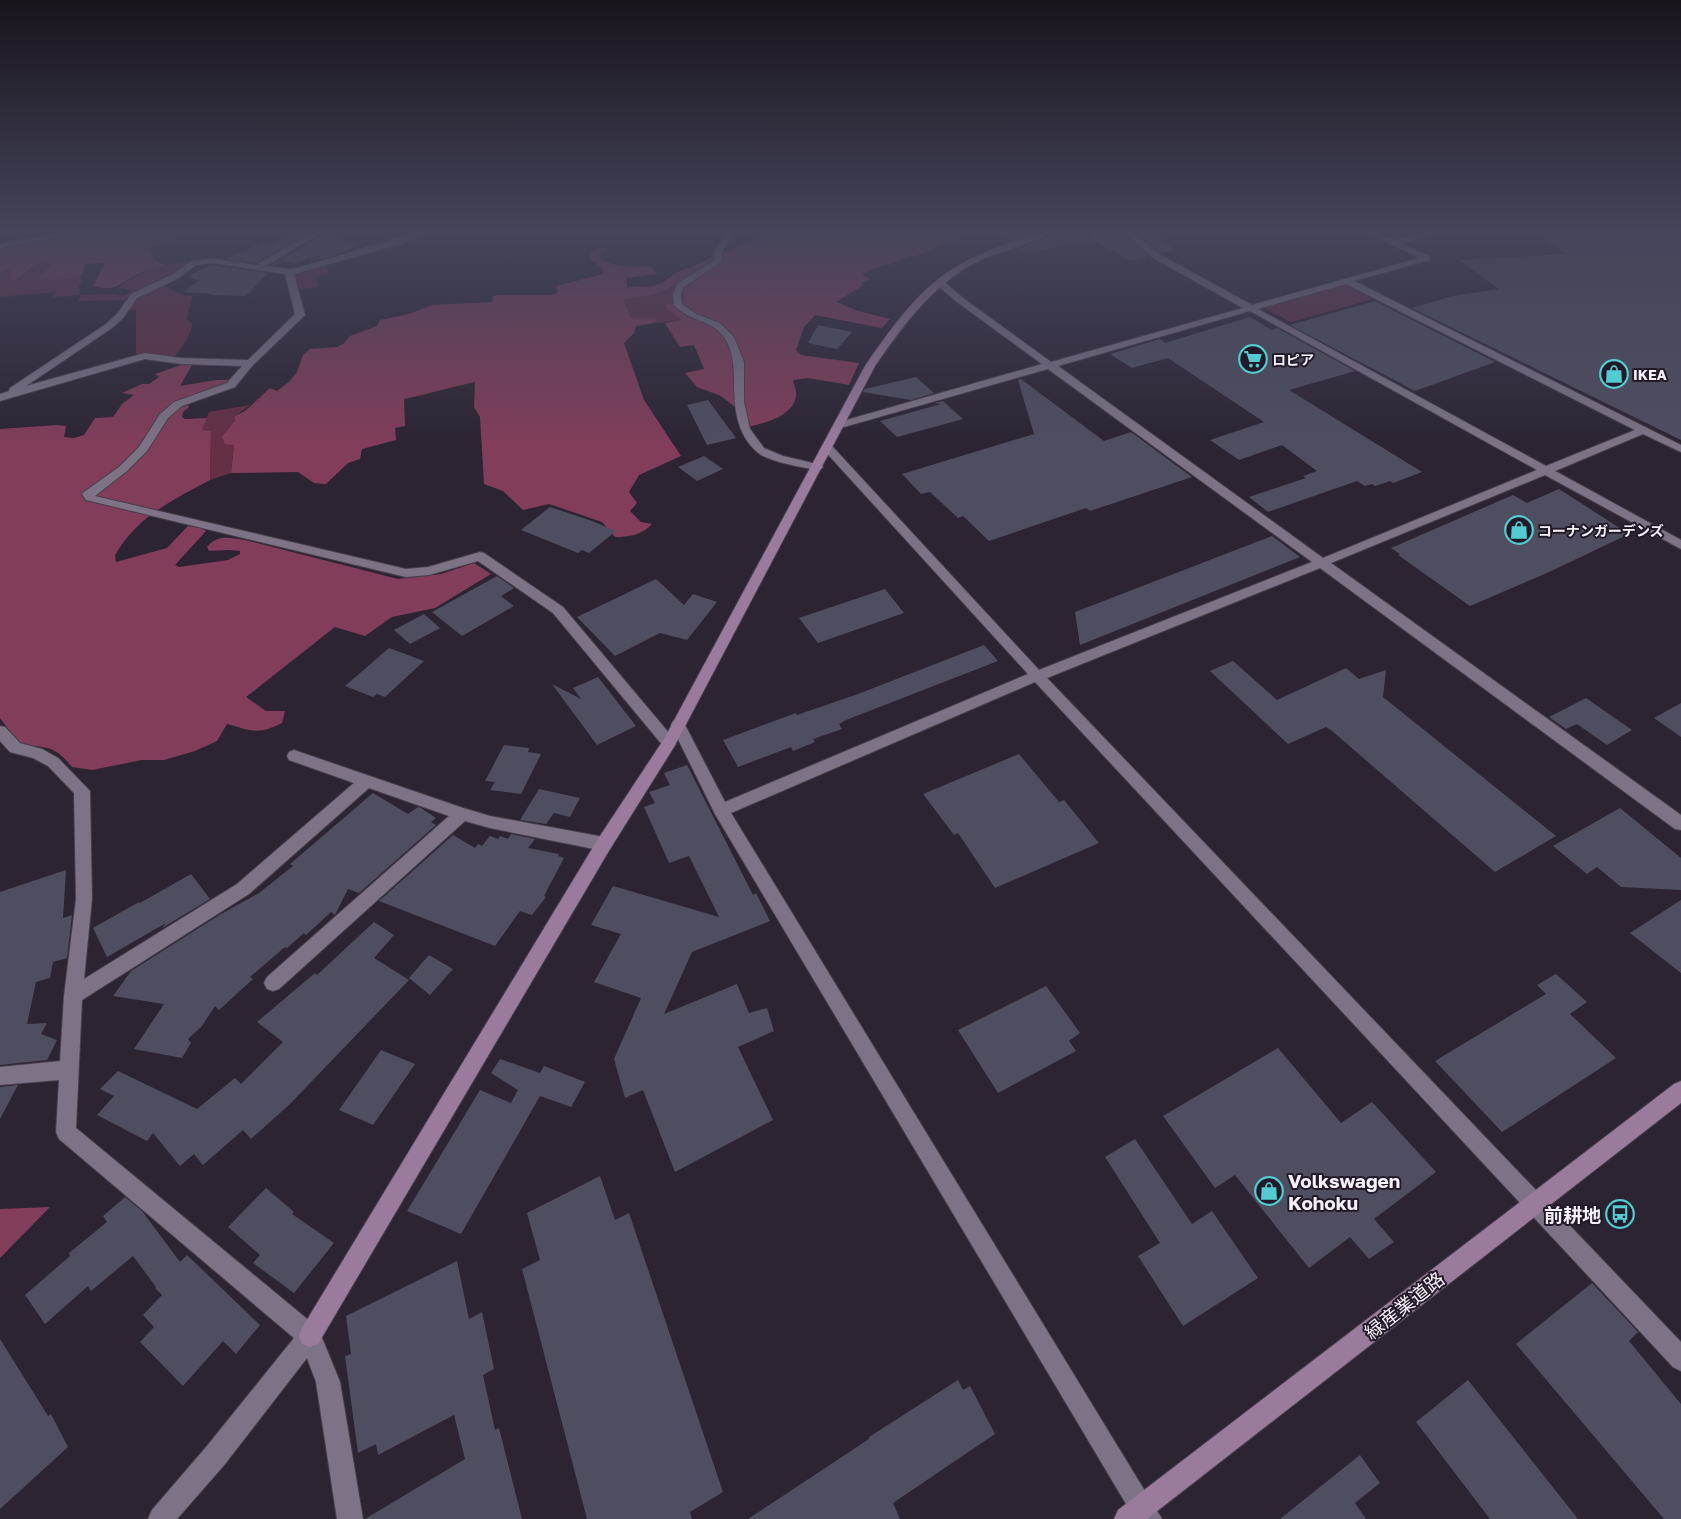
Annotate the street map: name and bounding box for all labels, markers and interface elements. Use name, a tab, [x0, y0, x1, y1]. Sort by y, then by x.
supermarket icon: ロピア	[1238, 344, 1268, 374]
place label: ロピア	[1272, 351, 1314, 368]
shop icon: IKEA	[1599, 359, 1629, 389]
place label: IKEA	[1633, 366, 1667, 383]
shop icon: コーナンガーデンズ	[1504, 515, 1534, 545]
place label: コーナンガーデンズ	[1538, 522, 1664, 539]
place label: Volkswagen Kohoku	[1288, 1169, 1400, 1214]
shop icon: Volkswagen Kohoku	[1254, 1176, 1284, 1206]
bus stop icon: 前耕地	[1605, 1199, 1635, 1229]
place label: 前耕地	[1544, 1203, 1601, 1226]
street label: 緑産業道路	[1359, 1267, 1449, 1343]

